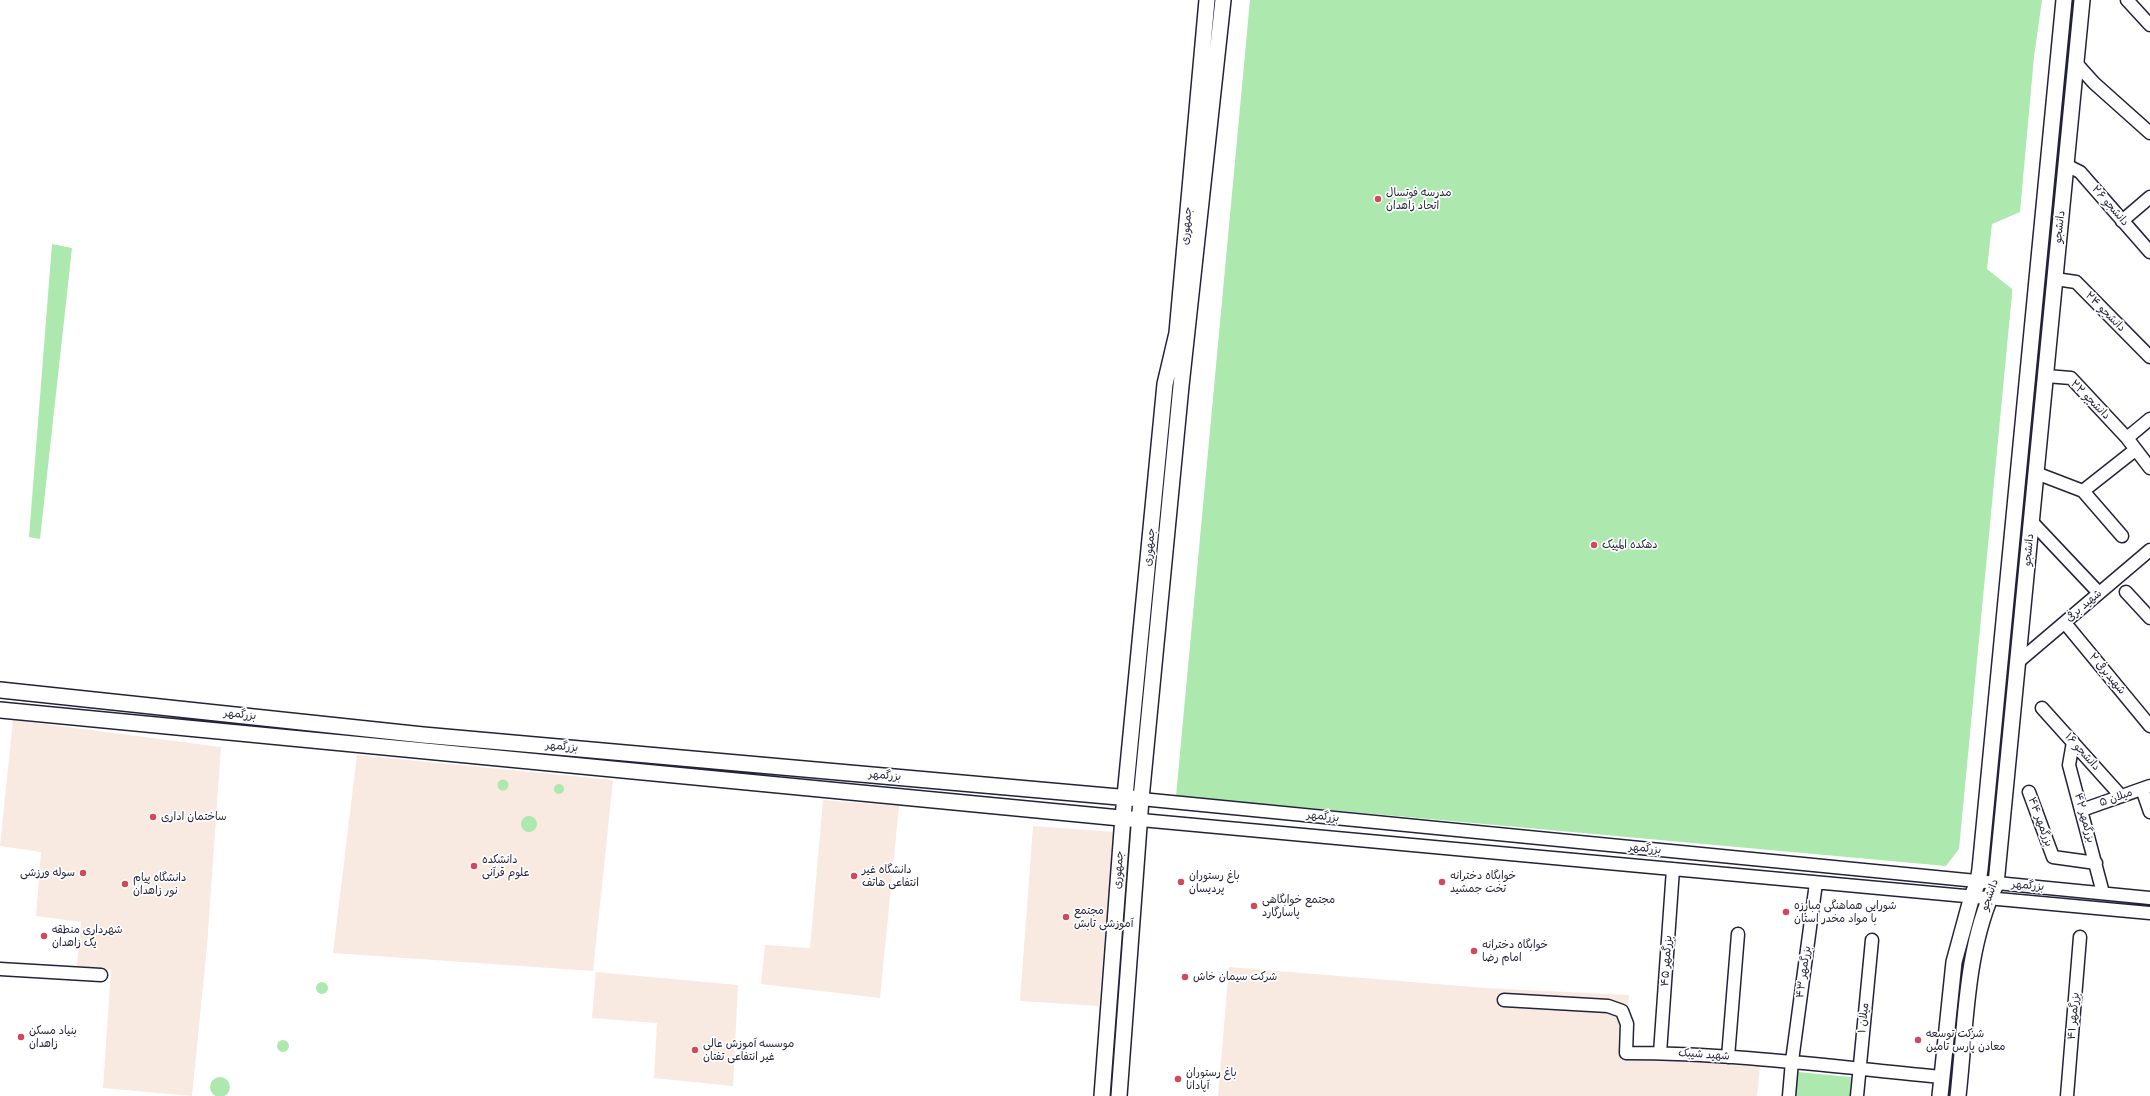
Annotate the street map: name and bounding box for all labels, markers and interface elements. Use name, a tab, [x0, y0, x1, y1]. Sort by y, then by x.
street label: دانشجو ۲۶	[2089, 183, 2131, 229]
place label: مدرسه فوتسال اتحاد زاهدان	[1386, 186, 1451, 212]
marker: مدرسه فوتسال اتحاد زاهدان	[1373, 194, 1383, 204]
street label: جمهوری	[1179, 206, 1195, 246]
street label: دانشجو	[2052, 210, 2068, 244]
street label: دانشجو ۲۴	[2082, 289, 2128, 335]
street label: دانشجو ۲۲	[2067, 377, 2113, 423]
street label: جمهوری	[1141, 527, 1159, 567]
street label: دانشجو	[2021, 533, 2037, 567]
place label: دهکده المپیک	[1602, 538, 1658, 552]
marker: دهکده المپیک	[1589, 540, 1599, 550]
street label: شهید برفی	[2063, 587, 2105, 625]
street label: شهیدبرفی ۲	[2086, 651, 2128, 697]
street label: بزرگمهر	[223, 707, 257, 723]
street label: دانشجو ۱۶	[2062, 730, 2102, 774]
street label: بزرگمهر	[545, 739, 579, 755]
street label: بزرگمهر	[868, 768, 902, 784]
street label: میلان ۵	[2098, 786, 2134, 810]
street label: بزرگمهر ۴۲	[2071, 792, 2097, 844]
street label: بزرگمهر ۴۴	[2025, 795, 2055, 849]
street label: بزرگمهر	[1306, 809, 1340, 825]
place label: ساختمان اداری	[161, 810, 226, 824]
marker: ساختمان اداری	[148, 812, 158, 822]
street label: بزرگمهر	[1628, 841, 1662, 857]
street label: جمهوری	[1111, 850, 1127, 890]
place label: دانشکده علوم قرآنی	[482, 853, 529, 879]
marker: دانشکده علوم قرآنی	[469, 861, 479, 871]
place label: دانشگاه غیر انتفاعی هاتف	[862, 863, 919, 889]
place label: سوله ورزشی	[20, 866, 75, 880]
marker: سوله ورزشی	[78, 868, 88, 878]
place label: باغ رستوران پردیسان	[1189, 869, 1240, 895]
place label: خوابگاه دخترانه تخت جمشید	[1450, 869, 1516, 895]
place label: دانشگاه پیام نور زاهدان	[133, 871, 186, 897]
marker: دانشگاه غیر انتفاعی هاتف	[849, 871, 859, 881]
marker: باغ رستوران پردیسان	[1176, 877, 1186, 887]
marker: خوابگاه دخترانه تخت جمشید	[1437, 877, 1447, 887]
street label: دانشجو	[1978, 877, 2002, 913]
street label: بزرگمهر	[2011, 878, 2045, 894]
marker: دانشگاه پیام نور زاهدان	[120, 879, 130, 889]
place label: مجتمع خوابگاهی پاسارگارد	[1262, 893, 1335, 919]
place label: شورایی هماهنگی مبارزه با مواد مخدر استان	[1794, 899, 1896, 925]
marker: مجتمع خوابگاهی پاسارگارد	[1249, 901, 1259, 911]
place label: مجتمع آموزشی تابش	[1074, 904, 1133, 930]
marker: شورایی هماهنگی مبارزه با مواد مخدر استان	[1781, 907, 1791, 917]
marker: مجتمع آموزشی تابش	[1061, 912, 1071, 922]
place label: شهرداری منطقه یک زاهدان	[52, 923, 123, 949]
marker: شهرداری منطقه یک زاهدان	[39, 931, 49, 941]
street label: بزرگمهر ۴۵	[1659, 935, 1675, 987]
place label: خوابگاه دخترانه امام رضا	[1482, 938, 1548, 964]
street label: بزرگمهر ۴۳	[1794, 945, 1814, 999]
marker: خوابگاه دخترانه امام رضا	[1469, 946, 1479, 956]
place label: شرکت سیمان خاش	[1193, 970, 1277, 984]
marker: شرکت سیمان خاش	[1180, 972, 1190, 982]
street label: بزرگمهر ۴۱	[2065, 992, 2083, 1040]
street label: میلان ۱	[1856, 1002, 1872, 1034]
place label: بنیاد مسکن زاهدان	[29, 1024, 77, 1050]
place label: شرکت توسعه معادن پارس تامین	[1926, 1027, 2006, 1053]
marker: بنیاد مسکن زاهدان	[16, 1032, 26, 1042]
marker: شرکت توسعه معادن پارس تامین	[1913, 1035, 1923, 1045]
place label: موسسه آموزش عالی غیر انتفاعی تفتان	[703, 1037, 794, 1063]
marker: موسسه آموزش عالی غیر انتفاعی تفتان	[690, 1045, 700, 1055]
street label: شهید شیبک	[1678, 1047, 1730, 1063]
place label: باغ رستوران آپادانا	[1186, 1066, 1237, 1092]
marker: باغ رستوران آپادانا	[1173, 1074, 1183, 1084]

